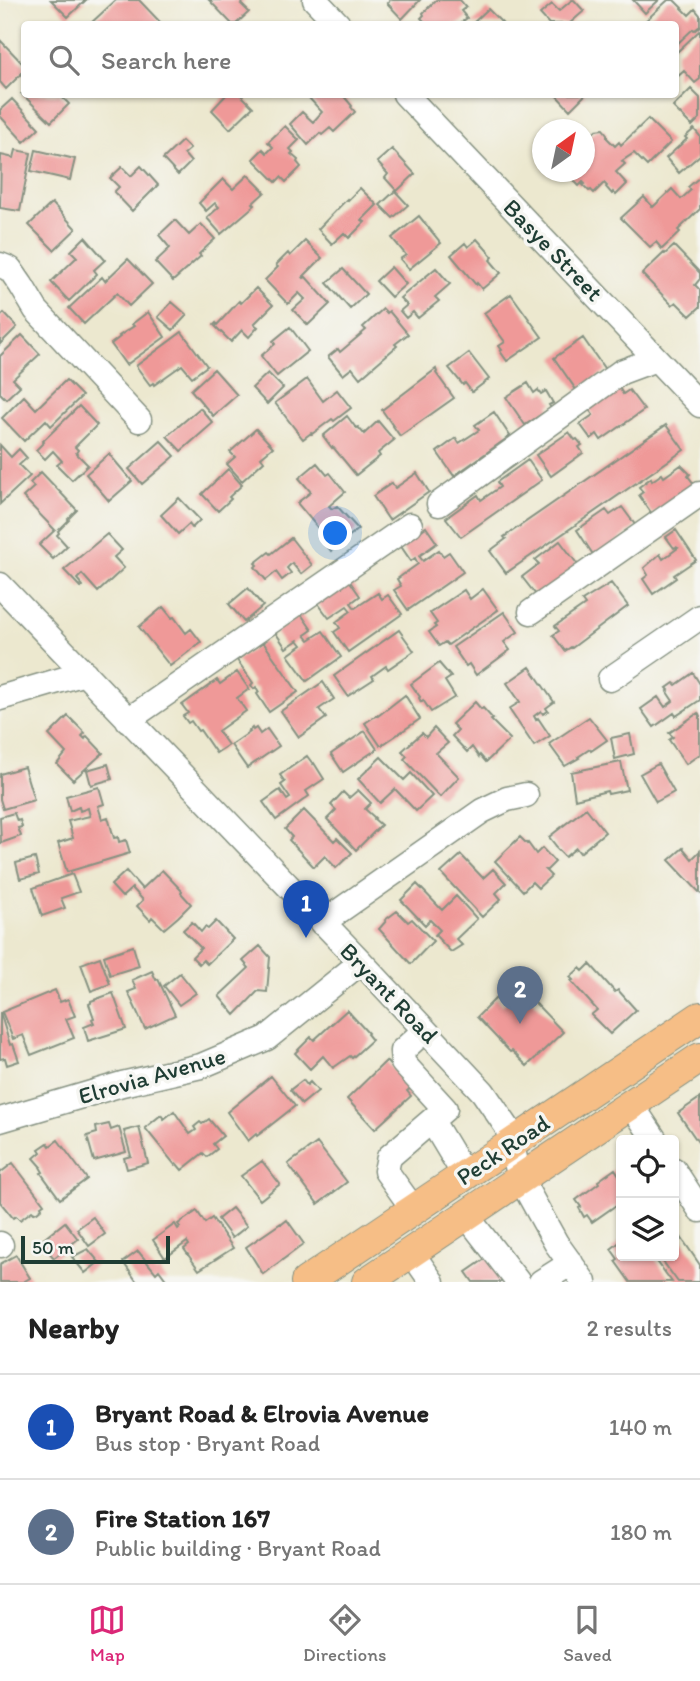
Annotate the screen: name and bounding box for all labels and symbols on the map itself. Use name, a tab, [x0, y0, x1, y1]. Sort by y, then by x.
north arrow	[532, 119, 595, 182]
street label: Basye Street	[498, 193, 609, 307]
your location	[318, 516, 352, 550]
pin: 1	[283, 880, 329, 938]
street label: Bryant Road	[334, 936, 445, 1049]
pin: 2	[497, 966, 543, 1024]
street label: Elrovia Avenue	[75, 1041, 229, 1110]
street label: Peck Road	[451, 1108, 555, 1191]
scale bar	[21, 1233, 170, 1265]

